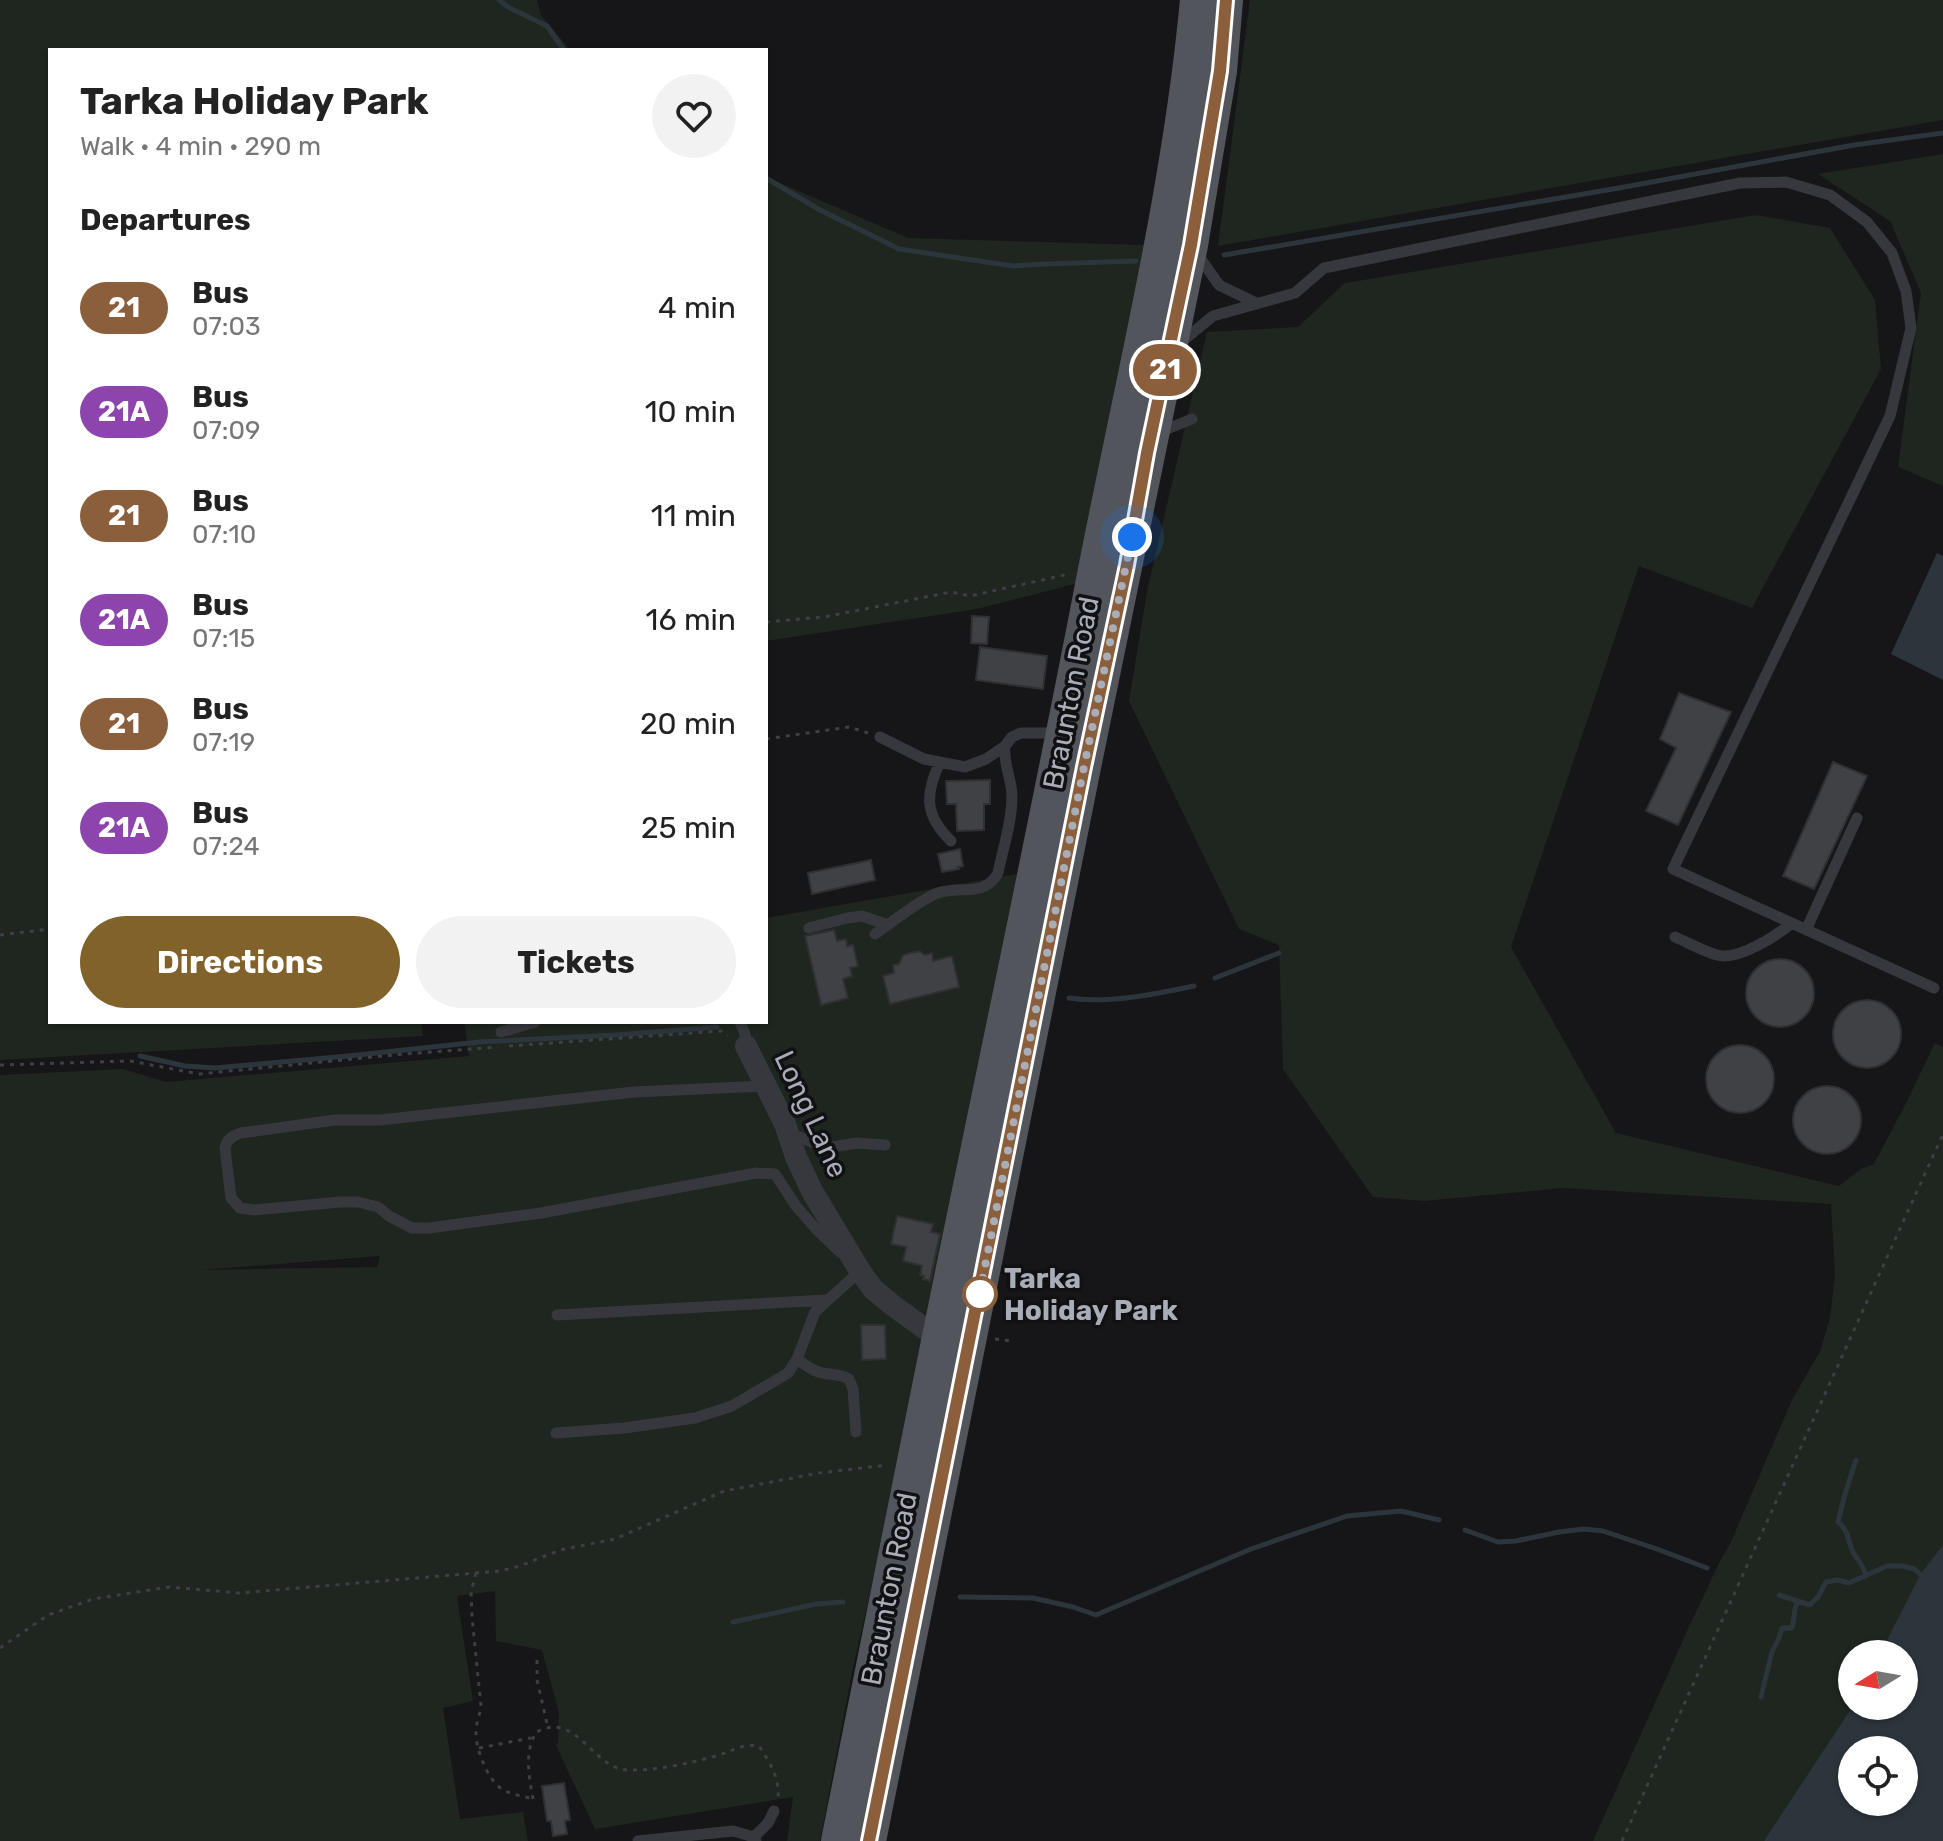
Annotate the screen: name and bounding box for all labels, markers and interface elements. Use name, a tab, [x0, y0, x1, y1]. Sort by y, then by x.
button: heart	[652, 74, 736, 158]
text: Tarka Holiday Park	[80, 78, 429, 124]
text: Walk · 4 min · 290 m	[80, 131, 321, 162]
text: Departures	[80, 202, 251, 238]
text: Bus	[192, 275, 249, 311]
text: 4 min	[658, 290, 736, 326]
text: 21	[108, 291, 140, 324]
text: 07:03	[192, 311, 261, 342]
line badge: 21	[1129, 344, 1201, 396]
text: 21	[1149, 353, 1181, 386]
text: Bus	[192, 379, 249, 415]
text: 10 min	[645, 394, 736, 430]
text: 21A	[98, 395, 150, 428]
text: 07:09	[192, 415, 260, 446]
text: Bus	[192, 483, 249, 519]
text: 11 min	[651, 498, 736, 534]
text: 21	[108, 499, 140, 532]
your location	[1112, 517, 1152, 557]
text: 07:10	[192, 519, 256, 550]
text: Bus	[192, 587, 249, 623]
street label: Braunton Road	[1036, 594, 1106, 792]
text: 16 min	[646, 602, 736, 638]
text: 21A	[98, 603, 150, 636]
text: 07:15	[192, 623, 255, 654]
text: Bus	[192, 691, 249, 727]
text: 20 min	[640, 706, 736, 742]
text: 21	[108, 707, 140, 740]
text: 07:19	[192, 727, 255, 758]
text: Bus	[192, 795, 249, 831]
text: 25 min	[641, 810, 736, 846]
text: 21A	[98, 811, 150, 844]
text: 07:24	[192, 831, 260, 862]
button: Directions	[80, 916, 400, 1008]
button: Tickets	[416, 916, 736, 1008]
street label: Long Lane	[767, 1045, 855, 1183]
place label: Tarka Holiday Park	[1004, 1262, 1179, 1327]
marker: Tarka Holiday Park	[963, 1277, 997, 1311]
street label: Braunton Road	[854, 1490, 924, 1688]
north arrow	[1838, 1640, 1918, 1720]
map controls	[1838, 1640, 1918, 1816]
button: locate	[1838, 1736, 1918, 1816]

